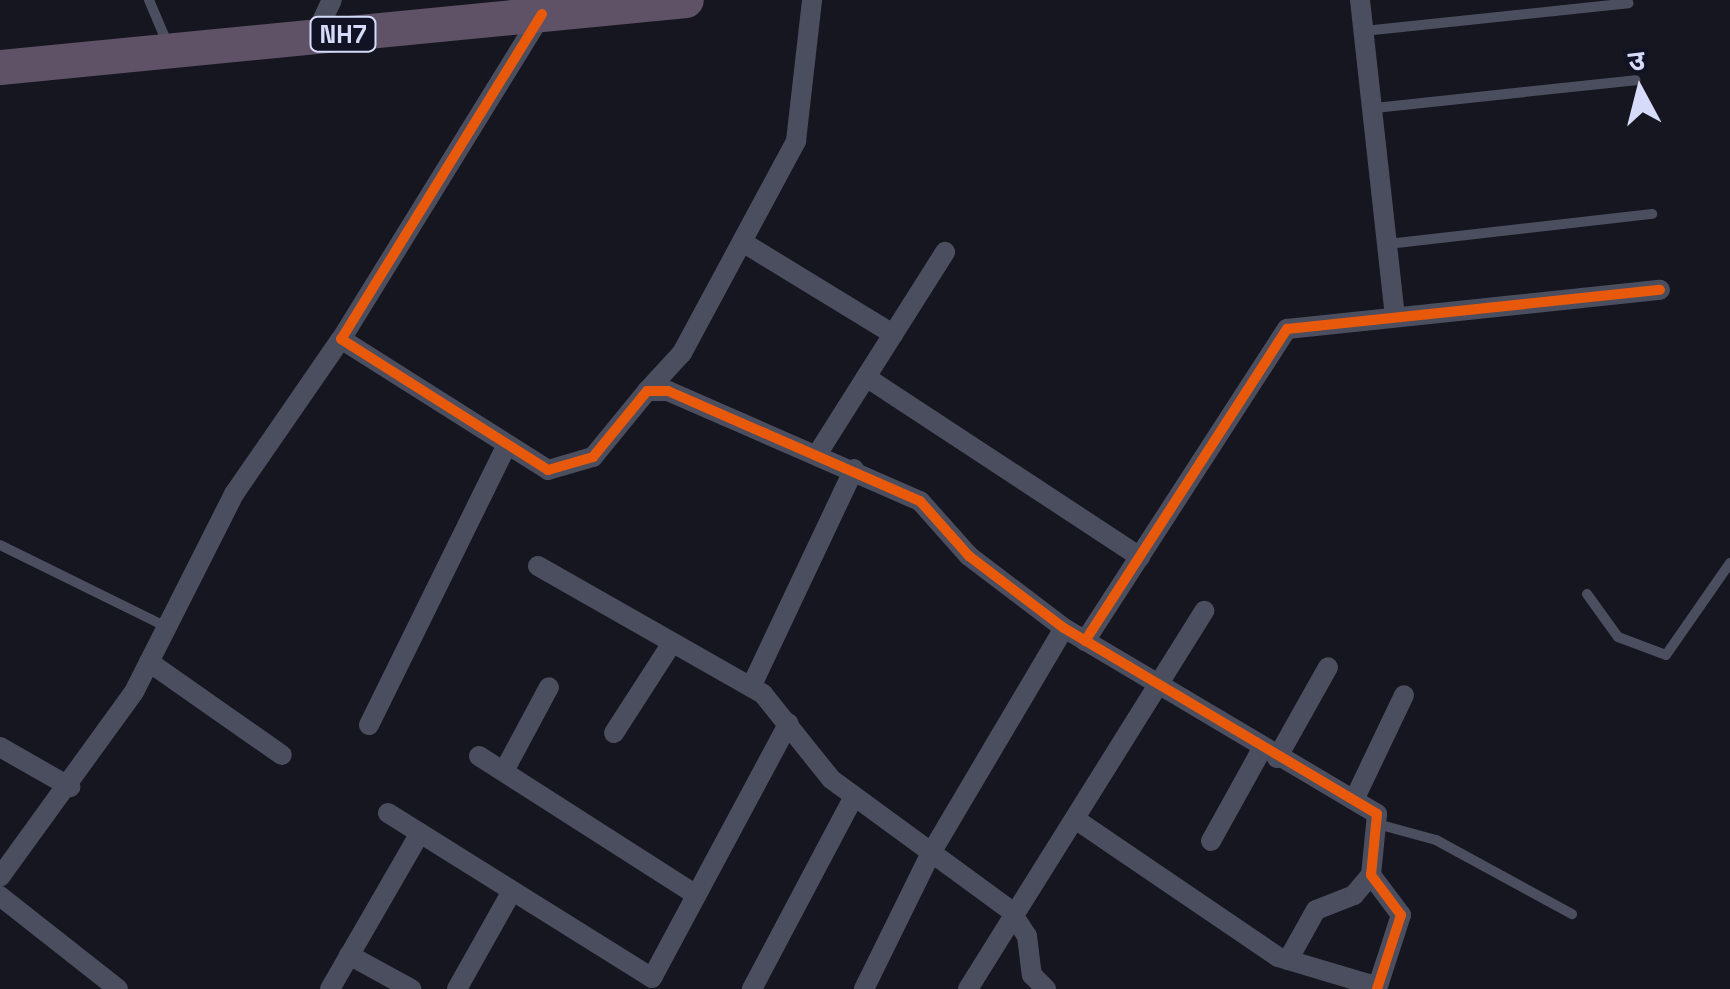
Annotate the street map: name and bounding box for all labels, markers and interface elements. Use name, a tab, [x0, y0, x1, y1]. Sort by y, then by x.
road number: NH7	[308, 14, 378, 54]
north arrow	[1590, 40, 1690, 140]
text: उ	[1626, 41, 1647, 79]

